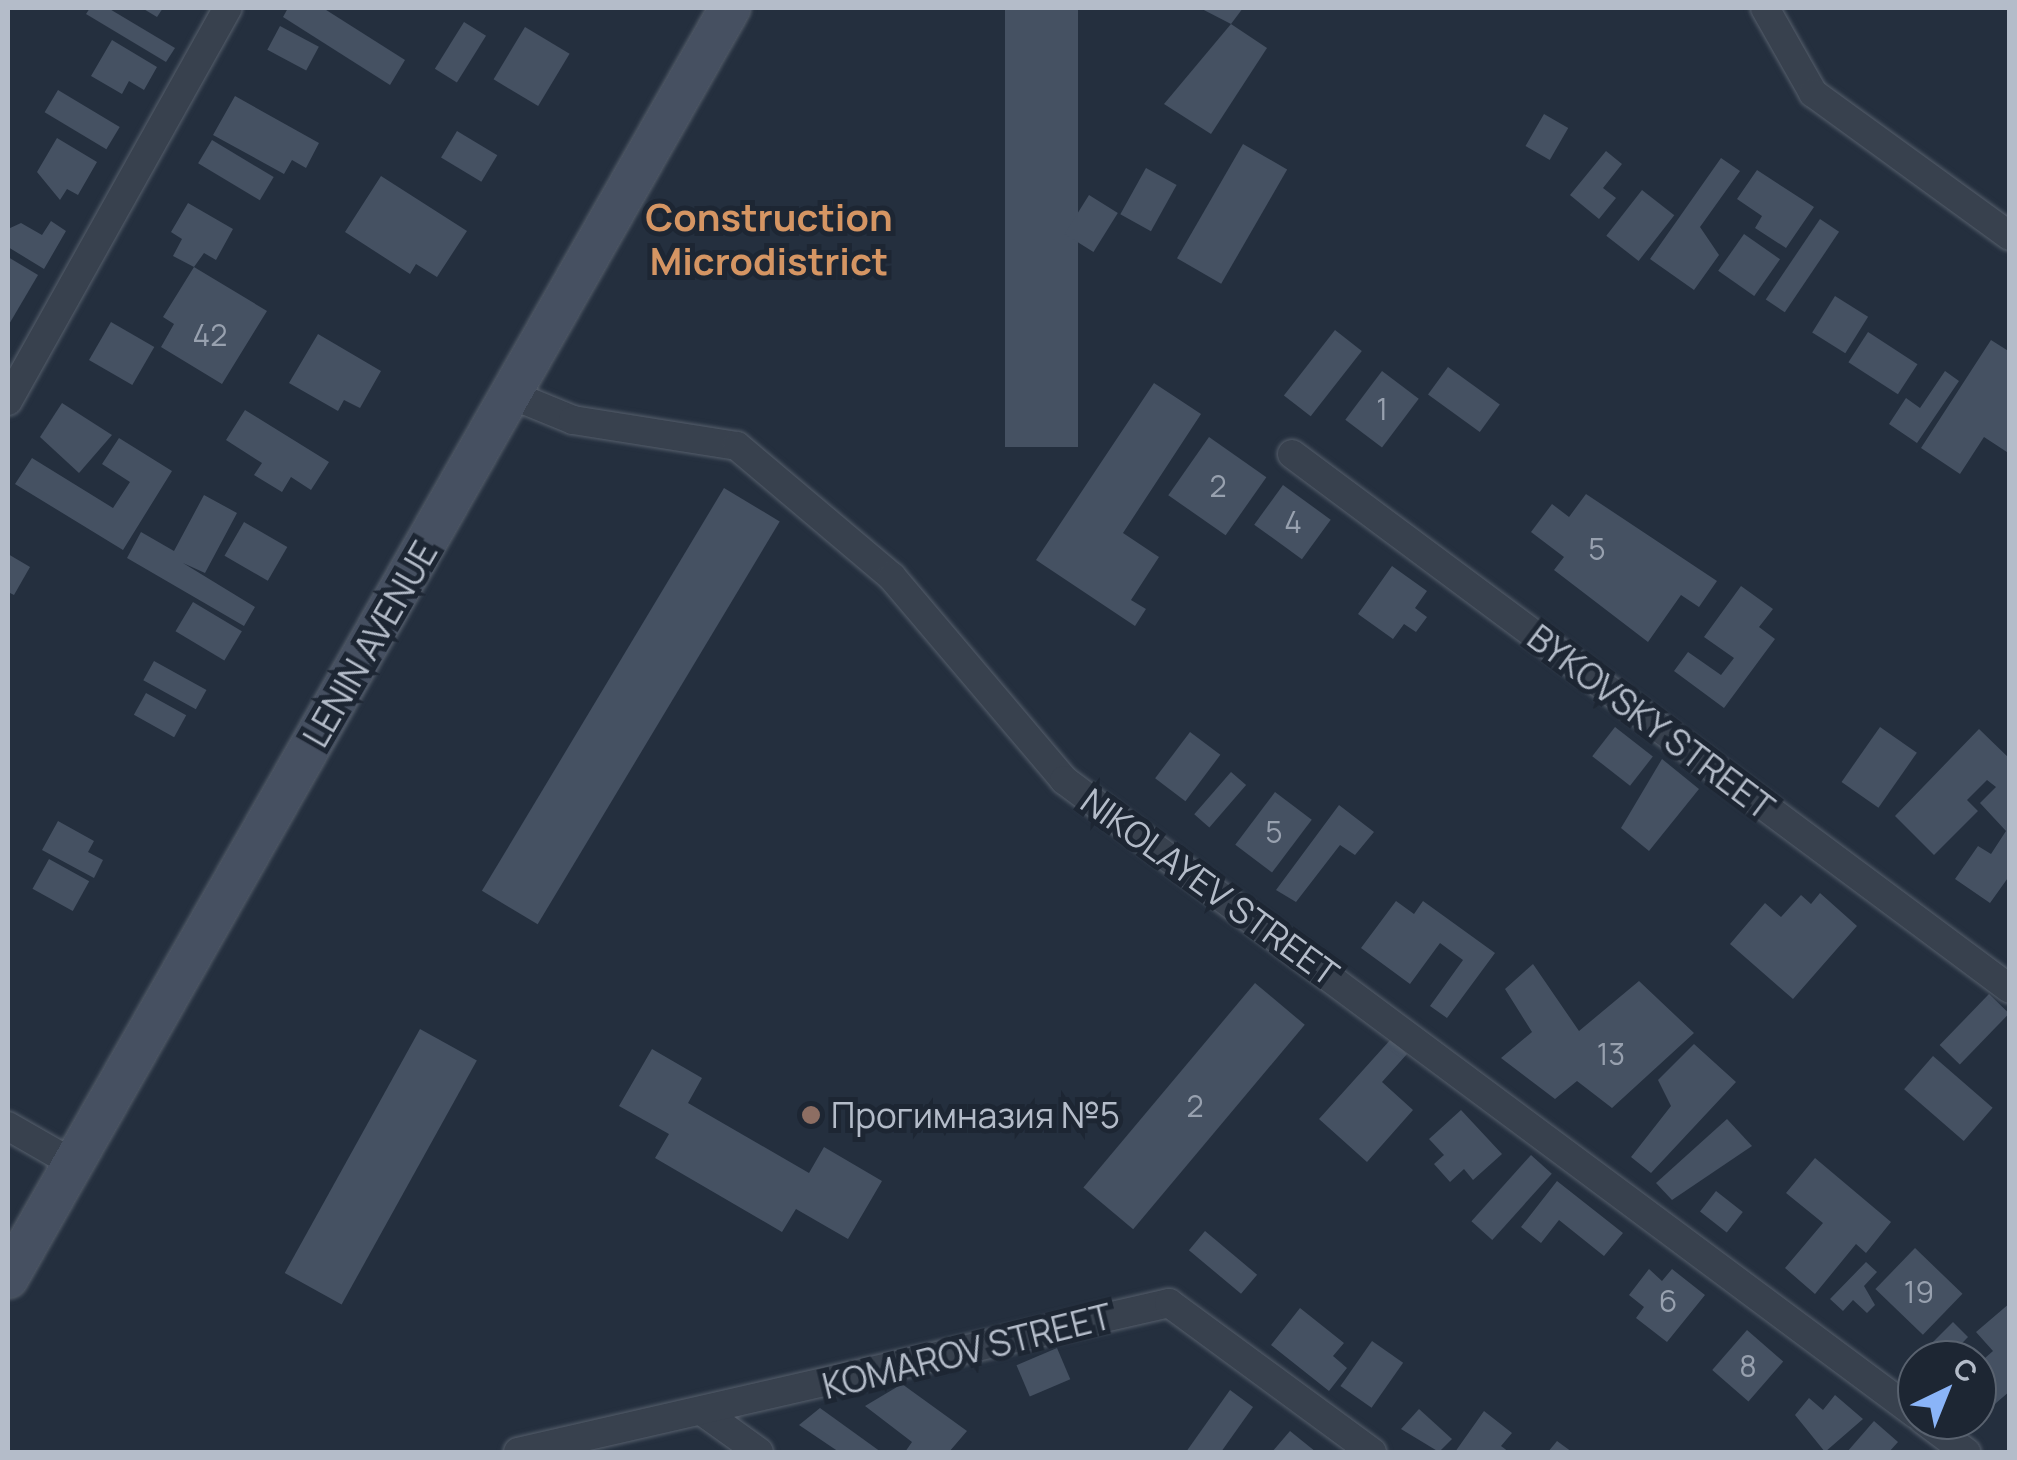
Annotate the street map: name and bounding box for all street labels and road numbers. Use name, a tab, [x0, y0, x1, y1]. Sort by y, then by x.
street label: LENIN AVENUE	[294, 534, 446, 754]
street label: BYKOVSKY STREET	[1519, 615, 1783, 829]
street label: NIKOLAYEV STREET	[1073, 780, 1347, 994]
street label: KOMAROV STREET	[818, 1295, 1116, 1407]

